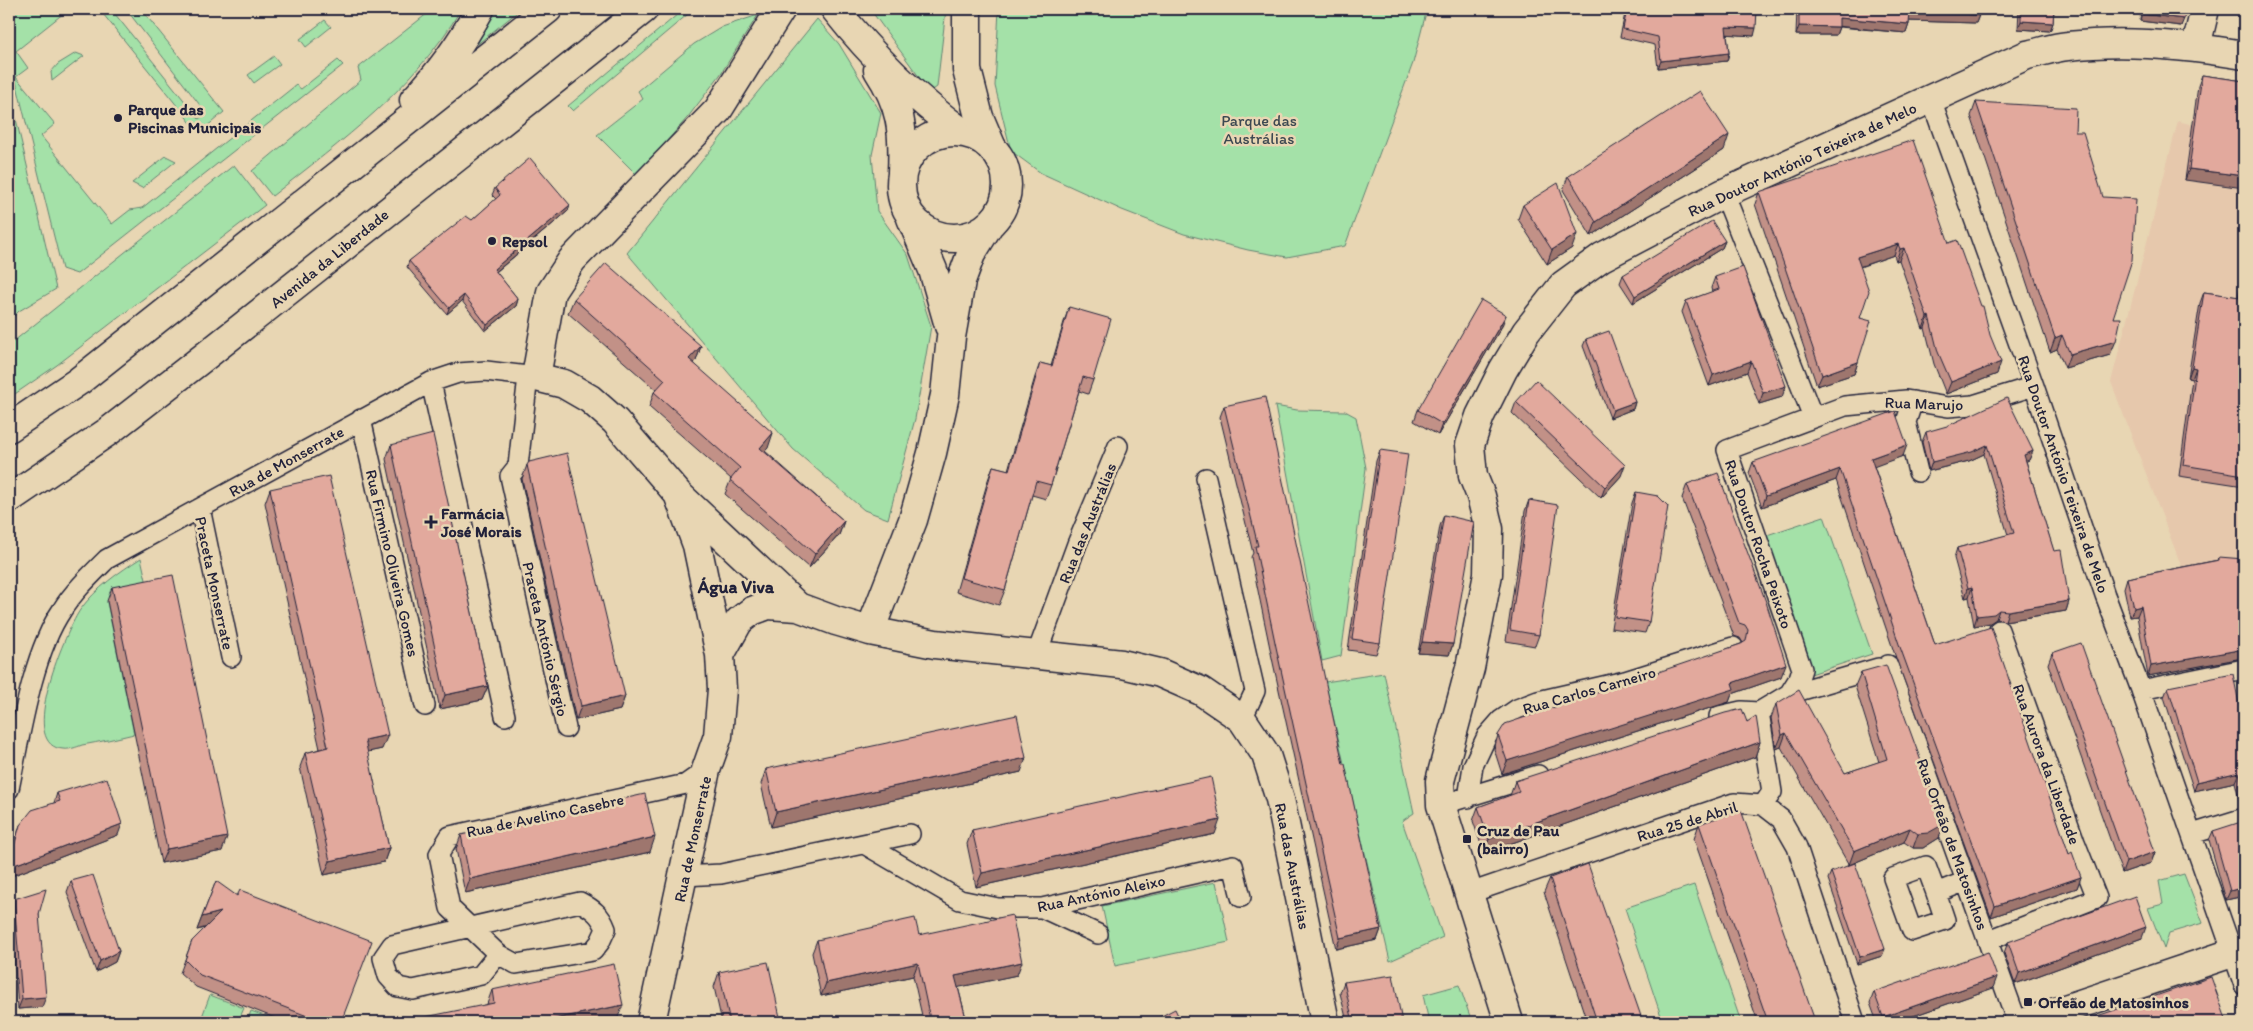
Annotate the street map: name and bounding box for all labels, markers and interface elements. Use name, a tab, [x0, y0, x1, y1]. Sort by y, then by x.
street label: Rua Doutor António Teixeira de Melo	[1685, 98, 1920, 221]
place label: Parque das Piscinas Municipais	[128, 100, 261, 138]
park label: Parque das Austrálias	[1221, 111, 1297, 148]
marker: Parque das Piscinas Municipais	[112, 112, 124, 124]
street label: Avenida da Liberdade	[266, 205, 392, 312]
place label: Repsol	[502, 232, 548, 252]
marker: Repsol	[486, 235, 498, 247]
street label: Rua Doutor António Teixeira de Melo	[2014, 353, 2113, 595]
street label: Rua Marujo	[1884, 393, 1964, 414]
street label: Rua de Monserrate	[225, 422, 347, 501]
street label: Rua Doutor Rocha Peixoto	[1721, 457, 1796, 631]
street label: Rua das Austrálias	[1055, 460, 1120, 586]
street label: Rua Firmino Oliveira Gomes	[362, 468, 423, 659]
place label: Farmácia José Morais	[440, 504, 522, 541]
street label: Praceta Monserrate	[191, 515, 238, 651]
marker: Farmácia José Morais	[425, 516, 437, 528]
street label: Praceta António Sérgio	[518, 560, 573, 718]
district label: Água Viva	[697, 576, 775, 598]
street label: Rua Carlos Carneiro	[1520, 662, 1658, 719]
street label: Rua Aurora da Liberdade	[2009, 681, 2084, 847]
street label: Rua Orfeão de Matosinhos	[1913, 756, 1992, 932]
street label: Rua de Monserrate	[670, 774, 715, 904]
street label: Rua de Avelino Casebre	[465, 789, 626, 841]
street label: Rua 25 de Abril	[1635, 797, 1740, 846]
street label: Rua das Austrálias	[1271, 801, 1314, 931]
place label: Cruz de Pau (bairro)	[1477, 821, 1560, 859]
marker: Cruz de Pau (bairro)	[1461, 833, 1473, 845]
street label: Rua António Aleixo	[1035, 871, 1167, 916]
place label: Orfeão de Matosinhos	[2038, 993, 2189, 1012]
marker: Orfeão de Matosinhos	[2022, 996, 2034, 1008]

